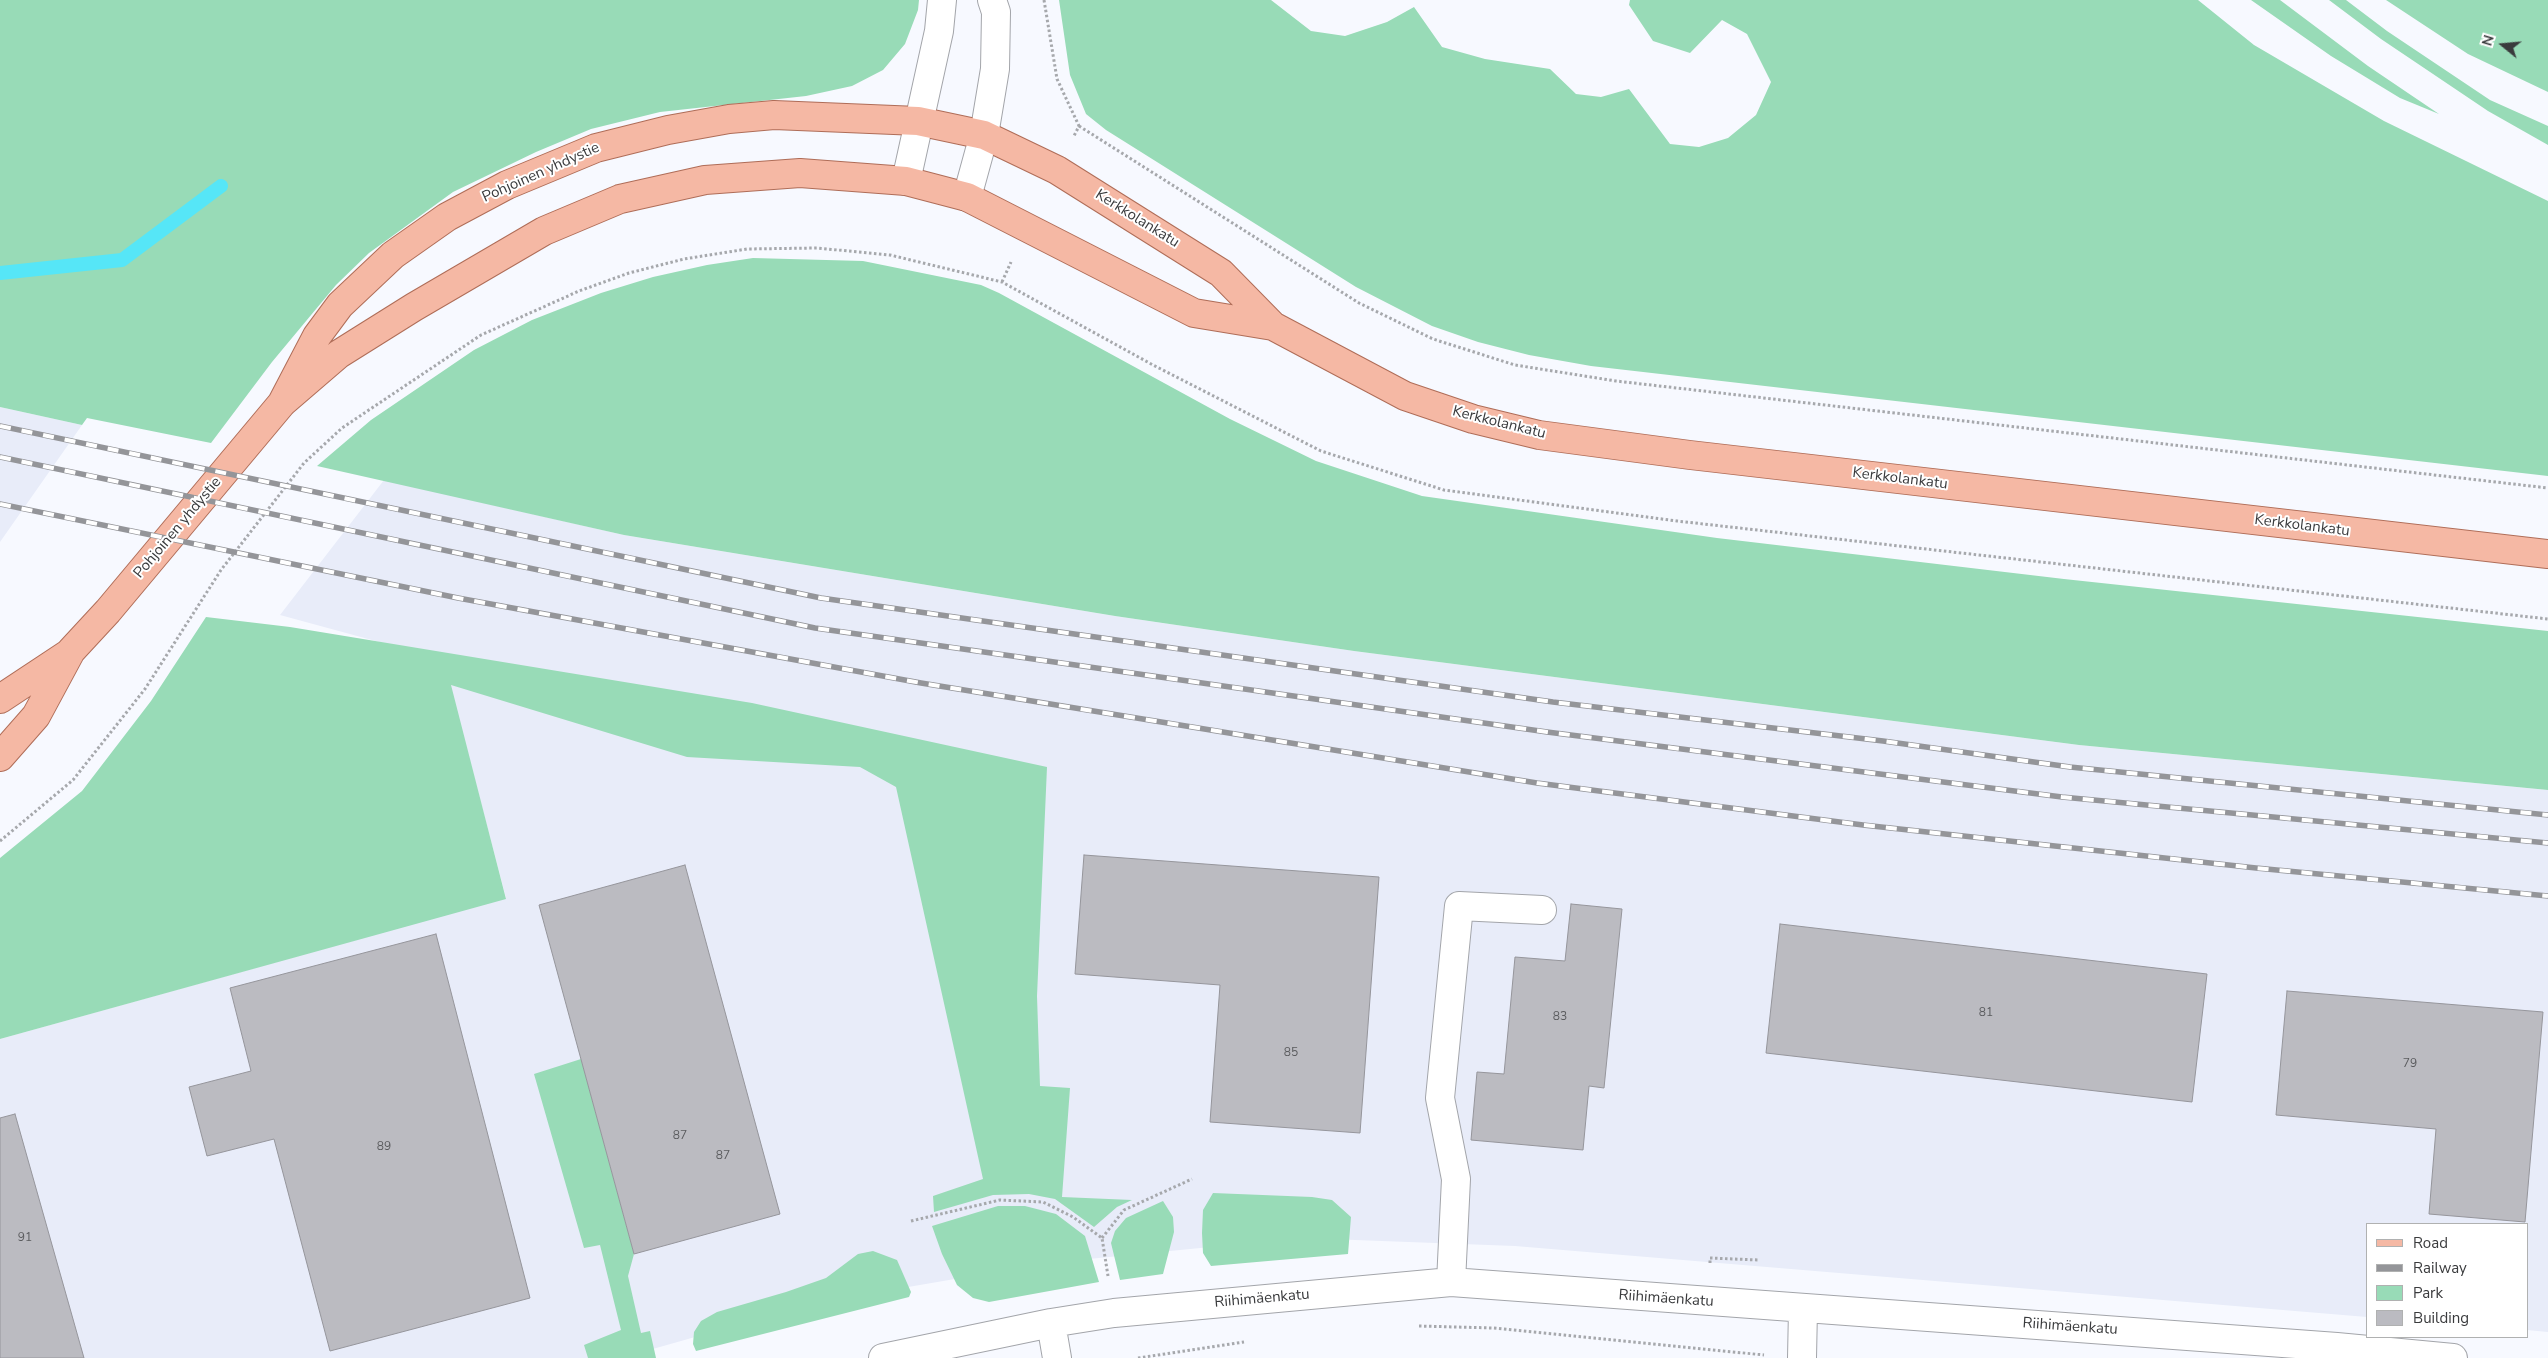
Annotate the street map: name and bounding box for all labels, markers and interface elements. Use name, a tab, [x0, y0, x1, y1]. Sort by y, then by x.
north arrow	[2478, 20, 2528, 70]
text: N	[2478, 33, 2499, 48]
street label: Pohjoinen yhdystie	[479, 139, 603, 207]
street label: Kerkkolankatu	[1092, 186, 1182, 252]
street label: Kerkkolankatu	[1450, 403, 1548, 443]
street label: Kerkkolankatu	[1851, 464, 1949, 494]
street label: Pohjoinen yhdystie	[130, 474, 226, 582]
street label: Kerkkolankatu	[2253, 511, 2351, 541]
house number: 81	[1979, 1006, 1993, 1020]
house number: 83	[1553, 1010, 1567, 1024]
house number: 85	[1284, 1046, 1298, 1060]
house number: 79	[2403, 1057, 2417, 1071]
house number: 87	[673, 1129, 687, 1143]
house number: 89	[377, 1140, 391, 1154]
house number: 87	[716, 1149, 730, 1163]
legend	[2366, 1223, 2528, 1338]
house number: 91	[18, 1231, 32, 1245]
text: Road	[2413, 1233, 2448, 1253]
text: Railway	[2413, 1258, 2467, 1278]
text: Park	[2413, 1283, 2443, 1303]
street label: Riihimäenkatu	[1214, 1286, 1310, 1312]
street label: Riihimäenkatu	[1618, 1287, 1714, 1311]
text: Building	[2413, 1308, 2469, 1328]
street label: Riihimäenkatu	[2022, 1315, 2118, 1339]

